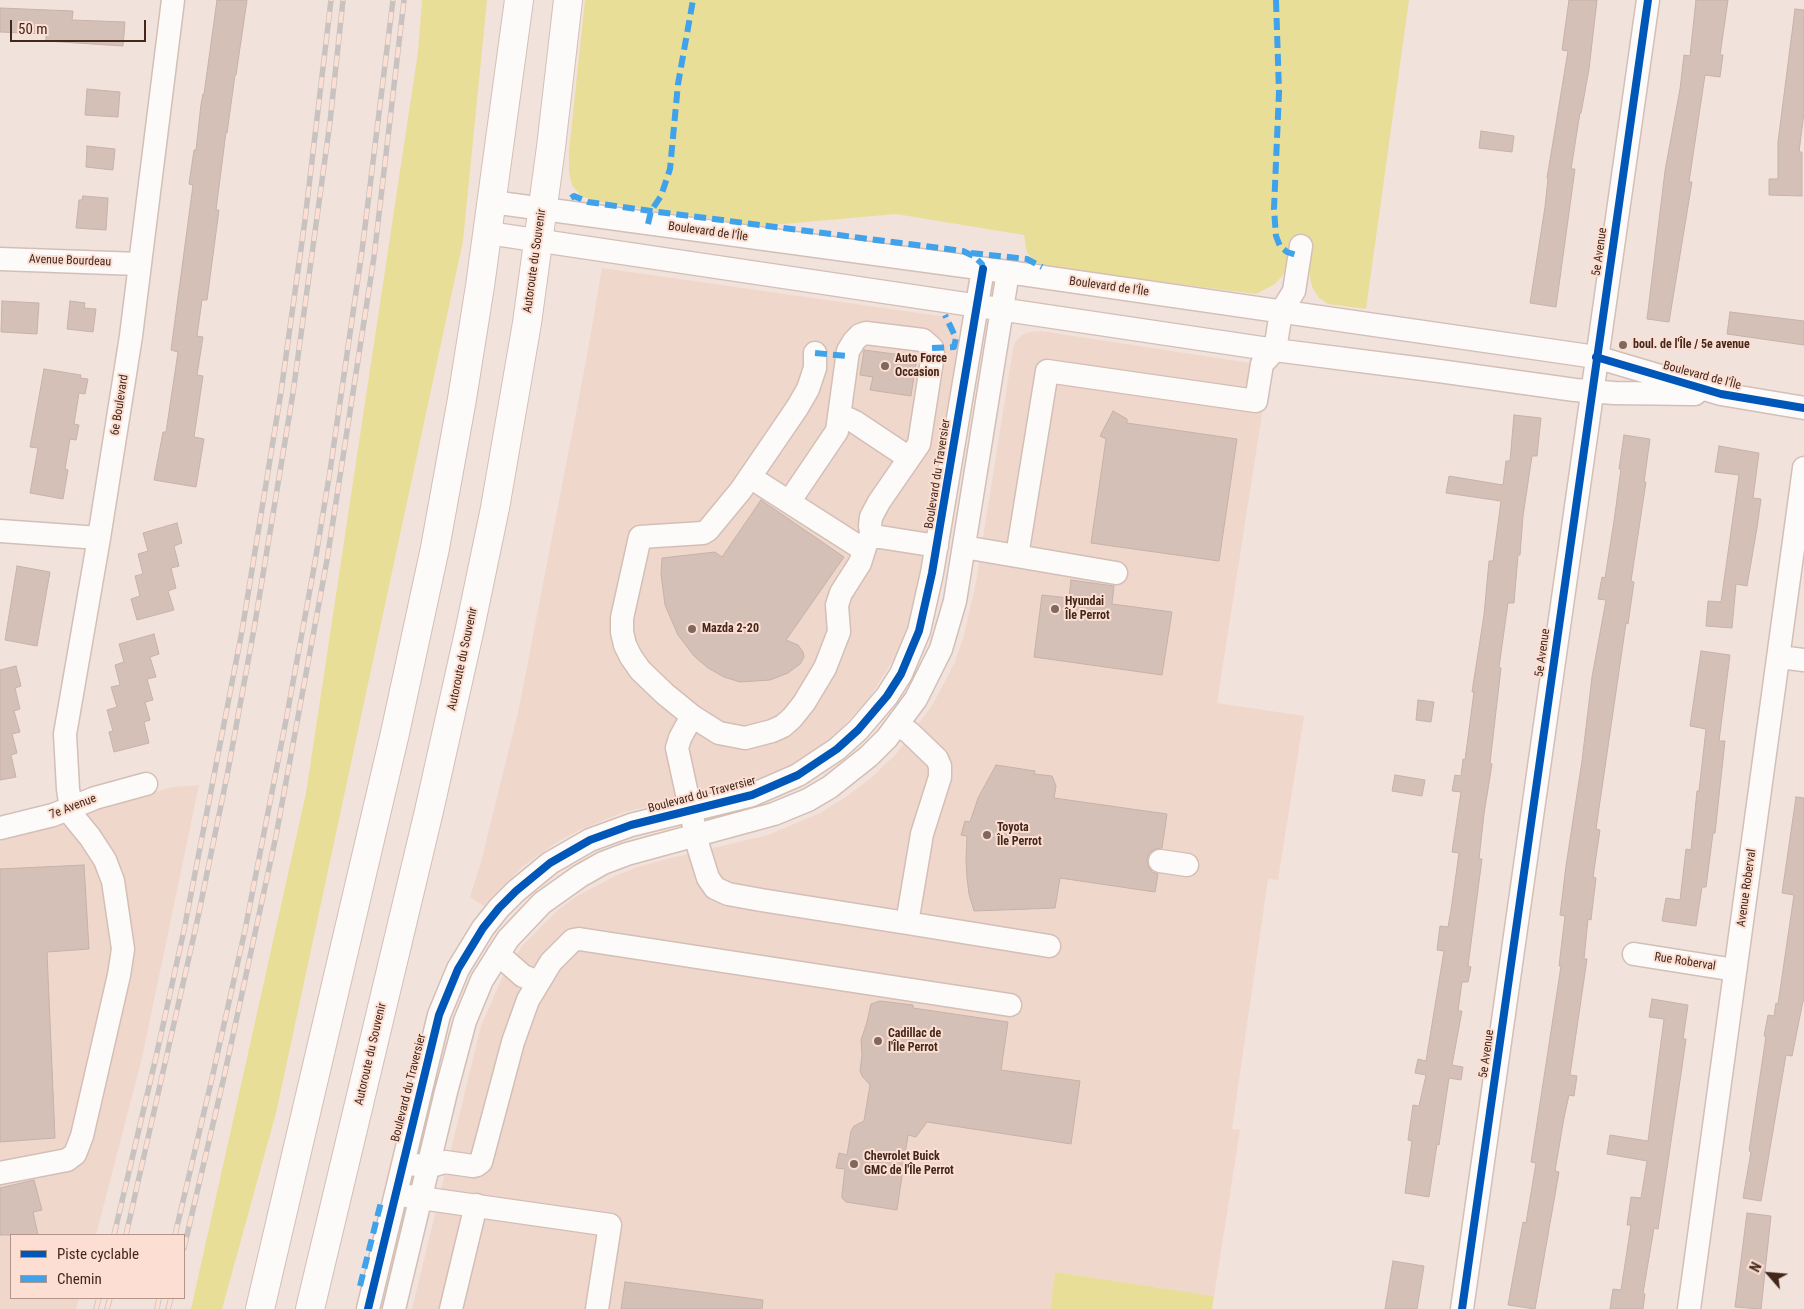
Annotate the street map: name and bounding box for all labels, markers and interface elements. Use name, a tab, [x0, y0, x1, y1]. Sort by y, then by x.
scale bar	[12, 10, 149, 42]
text: 50 m	[18, 20, 48, 38]
street label: Autoroute du Souvenir	[521, 208, 549, 314]
street label: Boulevard de l'Île	[667, 219, 749, 245]
street label: 5e Avenue	[1589, 227, 1611, 277]
street label: Avenue Bourdeau	[29, 252, 111, 270]
street label: Boulevard de l'Île	[1068, 274, 1150, 300]
place label: boul. de l'Île / 5e avenue	[1633, 338, 1750, 352]
marker: boul. de l'Île / 5e avenue	[1617, 339, 1629, 351]
place label: Auto Force Occasion	[895, 352, 947, 380]
street label: Boulevard de l'Île	[1661, 359, 1743, 393]
marker: Auto Force Occasion	[879, 360, 891, 372]
street label: 6e Boulevard	[108, 374, 132, 436]
street label: Boulevard du Traversier	[922, 418, 954, 530]
place label: Hyundai Île Perrot	[1065, 595, 1110, 623]
marker: Hyundai Île Perrot	[1049, 603, 1061, 615]
street label: Autoroute du Souvenir	[445, 606, 481, 712]
place label: Mazda 2-20	[702, 622, 759, 636]
marker: Mazda 2-20	[686, 623, 698, 635]
street label: 5e Avenue	[1532, 628, 1554, 678]
street label: Boulevard du Traversier	[647, 774, 757, 816]
street label: 7e Avenue	[48, 792, 98, 822]
place label: Toyota Île Perrot	[997, 821, 1042, 849]
marker: Toyota Île Perrot	[981, 829, 993, 841]
street label: Avenue Roberval	[1734, 848, 1760, 928]
street label: Rue Roberval	[1653, 950, 1717, 974]
street label: Autoroute du Souvenir	[352, 1001, 390, 1107]
place label: Cadillac de l'Île Perrot	[888, 1027, 941, 1055]
street label: 5e Avenue	[1476, 1029, 1498, 1079]
street label: Boulevard du Traversier	[389, 1032, 429, 1144]
marker: Cadillac de l'Île Perrot	[872, 1035, 884, 1047]
place label: Chevrolet Buick GMC de l'Île Perrot	[864, 1150, 954, 1178]
marker: Chevrolet Buick GMC de l'Île Perrot	[848, 1158, 860, 1170]
legend	[10, 1234, 185, 1299]
text: Piste cyclable	[57, 1245, 139, 1263]
north arrow	[1744, 1249, 1794, 1299]
text: N	[1747, 1260, 1765, 1275]
text: Chemin	[57, 1270, 102, 1288]

